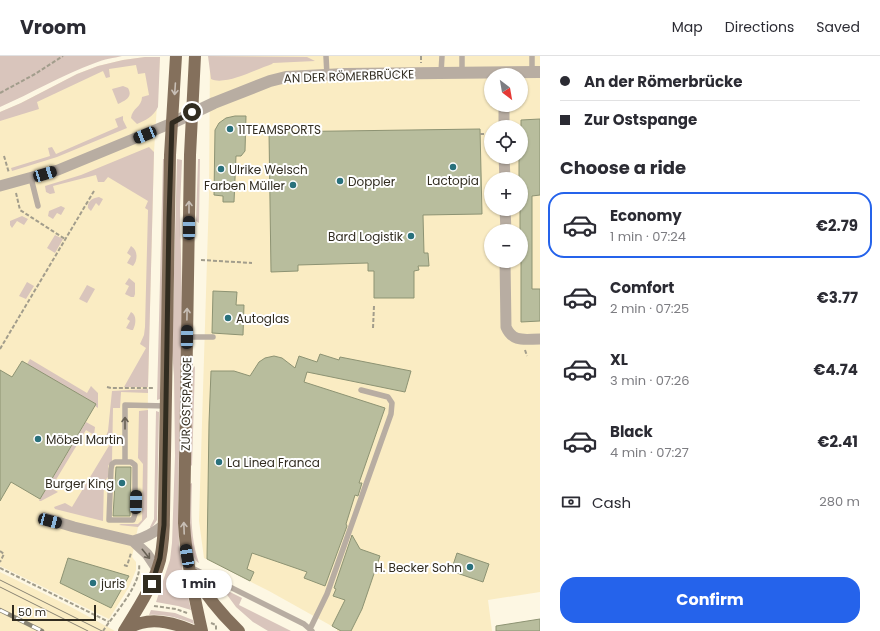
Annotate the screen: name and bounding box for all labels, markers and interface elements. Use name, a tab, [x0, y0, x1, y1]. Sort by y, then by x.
text: Vroom	[20, 14, 86, 41]
text: Map	[672, 17, 703, 37]
text: Directions	[725, 17, 794, 37]
text: Saved	[816, 17, 860, 37]
street label: AN DER RÖMERBRÜCKE	[283, 65, 415, 87]
north arrow	[484, 68, 528, 112]
map controls	[484, 68, 528, 268]
text: An der Römerbrücke	[584, 71, 743, 92]
one-way arrow	[171, 82, 178, 95]
route start	[183, 103, 201, 121]
text: Zur Ostspange	[584, 109, 697, 130]
button: locate	[484, 120, 528, 164]
place label: 11TEAMSPORTS	[238, 121, 321, 138]
marker: 11TEAMSPORTS	[225, 124, 235, 134]
car	[132, 125, 158, 145]
text: Choose a ride	[560, 155, 686, 180]
place label: Ulrike Welsch	[229, 161, 308, 178]
marker: Lactopia	[448, 162, 458, 172]
marker: Ulrike Welsch	[216, 164, 226, 174]
car	[32, 165, 58, 183]
place label: Lactopia	[427, 172, 479, 189]
button: +	[484, 172, 528, 216]
place label: Doppler	[348, 173, 396, 190]
marker: Doppler	[335, 176, 345, 186]
place label: Farben Müller	[204, 177, 286, 194]
marker: Farben Müller	[288, 180, 298, 190]
one-way arrow	[185, 201, 193, 214]
text: Economy	[610, 205, 682, 226]
icon: car	[562, 207, 598, 243]
text: €2.79	[816, 215, 858, 236]
car	[183, 216, 195, 240]
button: −	[484, 224, 528, 268]
text: 1 min · 07:24	[610, 227, 686, 246]
place label: Bard Logistik	[328, 228, 404, 245]
marker: Bard Logistik	[406, 231, 416, 241]
text: Comfort	[610, 277, 674, 298]
icon: car	[562, 279, 598, 315]
text: €3.77	[817, 287, 858, 308]
text: 2 min · 07:25	[610, 299, 689, 318]
one-way arrow	[183, 308, 191, 321]
place label: Autoglas	[236, 310, 289, 327]
marker: Autoglas	[223, 313, 233, 323]
car	[181, 325, 193, 349]
text: XL	[610, 349, 628, 370]
icon: car	[562, 351, 598, 387]
street label: ZUR OSTSPANGE	[177, 357, 195, 451]
text: €4.74	[813, 359, 858, 380]
text: 3 min · 07:26	[610, 371, 690, 390]
one-way arrow	[121, 417, 129, 430]
text: Black	[610, 421, 653, 442]
icon: car	[562, 423, 598, 459]
place label: Möbel Martin	[46, 431, 124, 448]
text: €2.41	[817, 431, 858, 452]
marker: Möbel Martin	[33, 434, 43, 444]
text: 4 min · 07:27	[610, 443, 689, 462]
place label: La Linea Franca	[227, 454, 320, 471]
marker: La Linea Franca	[214, 457, 224, 467]
place label: Burger King	[45, 475, 114, 492]
marker: Burger King	[117, 478, 127, 488]
car	[130, 490, 142, 514]
icon: cash	[560, 491, 582, 513]
text: Cash	[592, 492, 631, 513]
text: 280 m	[819, 492, 860, 511]
car	[37, 512, 63, 530]
one-way arrow	[180, 522, 188, 535]
car	[179, 543, 195, 569]
one-way arrow	[142, 549, 151, 559]
place label: H. Becker Sohn	[375, 559, 462, 576]
marker: H. Becker Sohn	[465, 562, 475, 572]
callout: 1 min	[166, 570, 232, 598]
text: 1 min	[182, 574, 216, 593]
place label: juris	[100, 575, 125, 592]
route end	[143, 575, 161, 593]
button: Confirm	[560, 577, 860, 623]
marker: juris	[88, 578, 98, 588]
scale bar	[12, 603, 96, 622]
text: 50 m	[18, 604, 46, 620]

